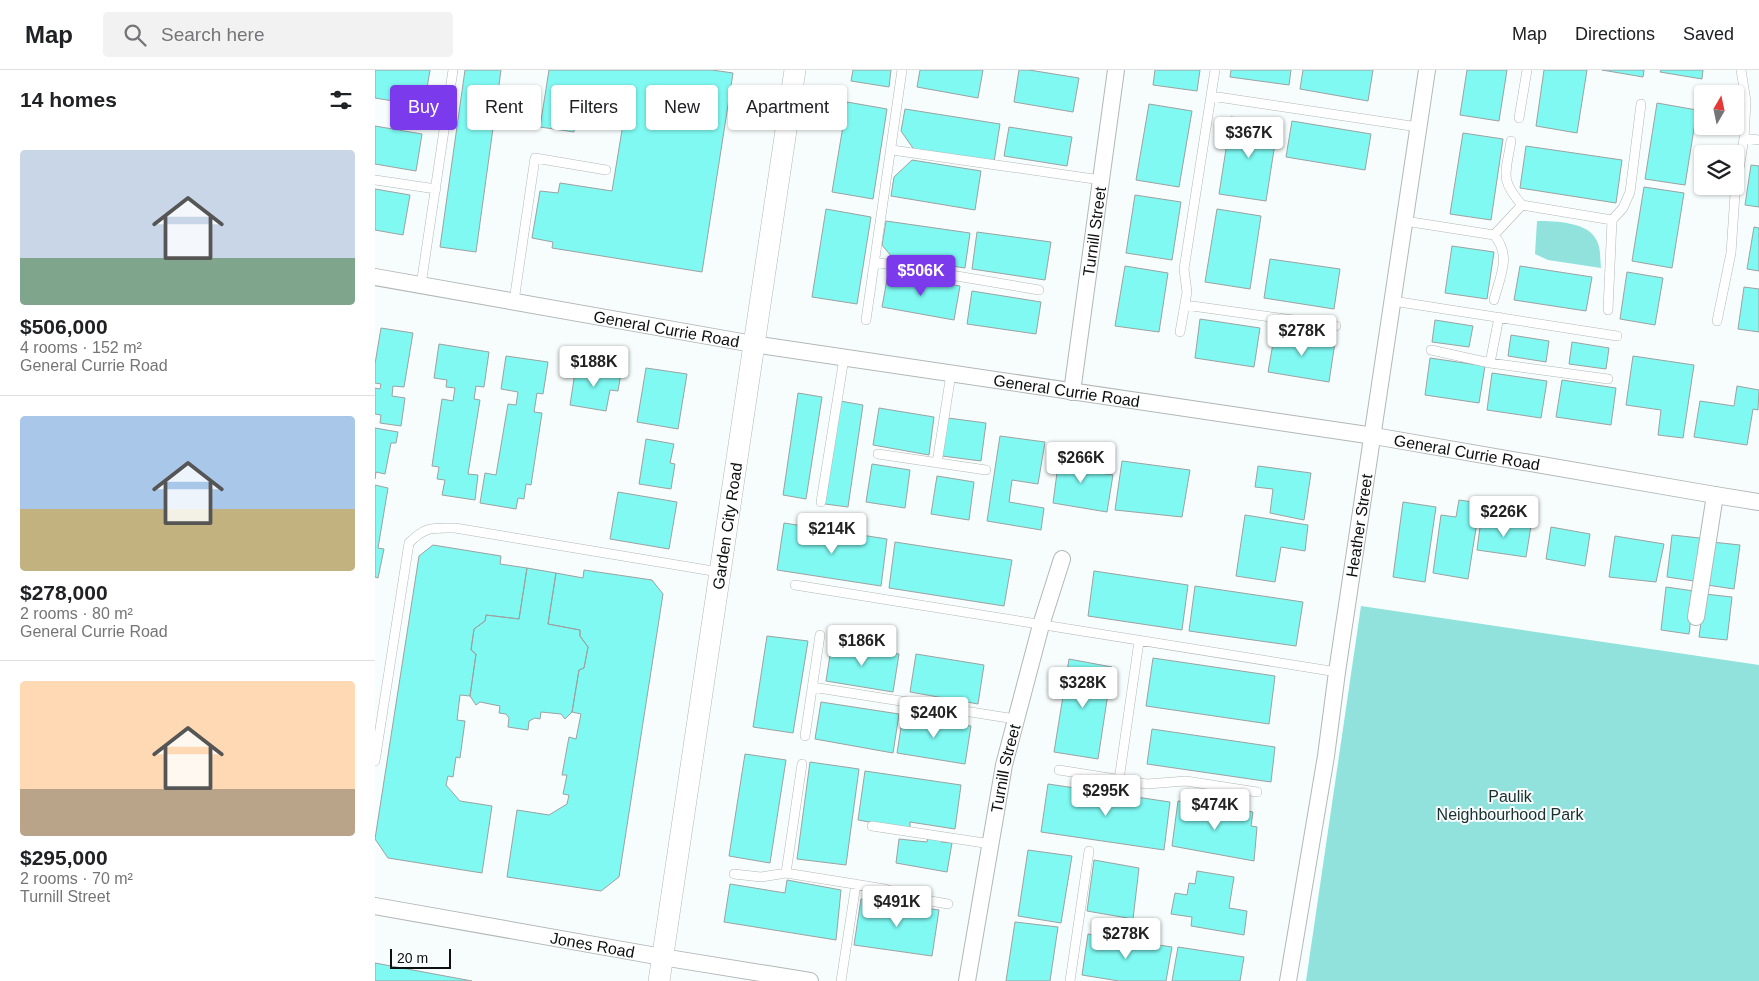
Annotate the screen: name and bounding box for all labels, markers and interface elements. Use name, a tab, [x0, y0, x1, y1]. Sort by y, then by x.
search box	[103, 12, 453, 57]
text: Map	[25, 21, 73, 48]
icon: search	[121, 21, 149, 49]
text: Search here	[161, 24, 265, 45]
text: Map	[1512, 24, 1547, 44]
text: Directions	[1575, 24, 1655, 44]
text: Saved	[1683, 24, 1734, 44]
chip: Buy	[390, 85, 457, 130]
chip: Rent	[467, 85, 541, 130]
chip: Filters	[551, 85, 636, 130]
chip: New	[646, 85, 718, 130]
chip: Apartment	[728, 85, 847, 130]
north arrow	[1694, 85, 1744, 135]
map controls	[1694, 85, 1744, 195]
icon: filters	[327, 86, 355, 114]
text: 14 homes	[20, 88, 117, 111]
pin: $367K	[1214, 116, 1284, 159]
text: $367K	[1225, 124, 1273, 141]
button: layers	[1694, 145, 1744, 195]
icon: home	[143, 183, 233, 273]
street label: Turnill Street	[1080, 185, 1109, 277]
pin: $506K	[886, 254, 956, 297]
text: $506K	[897, 262, 945, 279]
street label: General Currie Road	[592, 308, 741, 350]
pin: $278K	[1267, 314, 1337, 357]
text: $506,000	[20, 315, 108, 338]
text: $278K	[1278, 322, 1326, 339]
text: 4 rooms · 152 m²	[20, 339, 142, 356]
pin: $188K	[559, 346, 629, 388]
text: $188K	[570, 353, 618, 370]
text: General Currie Road	[20, 357, 168, 374]
street label: General Currie Road	[992, 372, 1141, 410]
street label: General Currie Road	[1393, 432, 1541, 474]
pin: $266K	[1046, 442, 1116, 484]
icon: home	[143, 448, 233, 538]
text: $266K	[1057, 449, 1105, 466]
street label: Garden City Road	[710, 461, 745, 591]
street label: Heather Street	[1343, 472, 1376, 578]
pin: $226K	[1469, 496, 1539, 538]
text: $226K	[1480, 503, 1528, 520]
pin: $214K	[797, 512, 867, 555]
text: $214K	[808, 520, 856, 537]
text: $278,000	[20, 581, 108, 604]
text: 2 rooms · 80 m²	[20, 605, 133, 622]
text: General Currie Road	[20, 623, 168, 640]
pin: $186K	[827, 624, 897, 667]
text: $186K	[838, 632, 886, 649]
pin: $328K	[1048, 666, 1118, 709]
text: $328K	[1059, 674, 1107, 691]
pin: $240K	[899, 696, 969, 739]
text: $240K	[910, 704, 958, 721]
icon: home	[143, 713, 233, 803]
street label: Turnill Street	[988, 722, 1024, 814]
pin: $295K	[1071, 774, 1141, 817]
text: $295K	[1082, 782, 1130, 799]
pin: $474K	[1180, 788, 1250, 831]
park label: Paulik Neighbourhood Park	[1437, 788, 1584, 823]
text: $474K	[1191, 796, 1239, 813]
text: $295,000	[20, 846, 108, 869]
text: 2 rooms · 70 m²	[20, 870, 133, 887]
pin: $491K	[862, 886, 932, 928]
text: Turnill Street	[20, 888, 110, 905]
text: $491K	[873, 893, 921, 910]
pin: $278K	[1091, 918, 1161, 960]
text: $278K	[1102, 925, 1150, 942]
street label: Jones Road	[549, 929, 636, 961]
scale bar	[390, 946, 451, 969]
text: 20 m	[397, 950, 428, 966]

